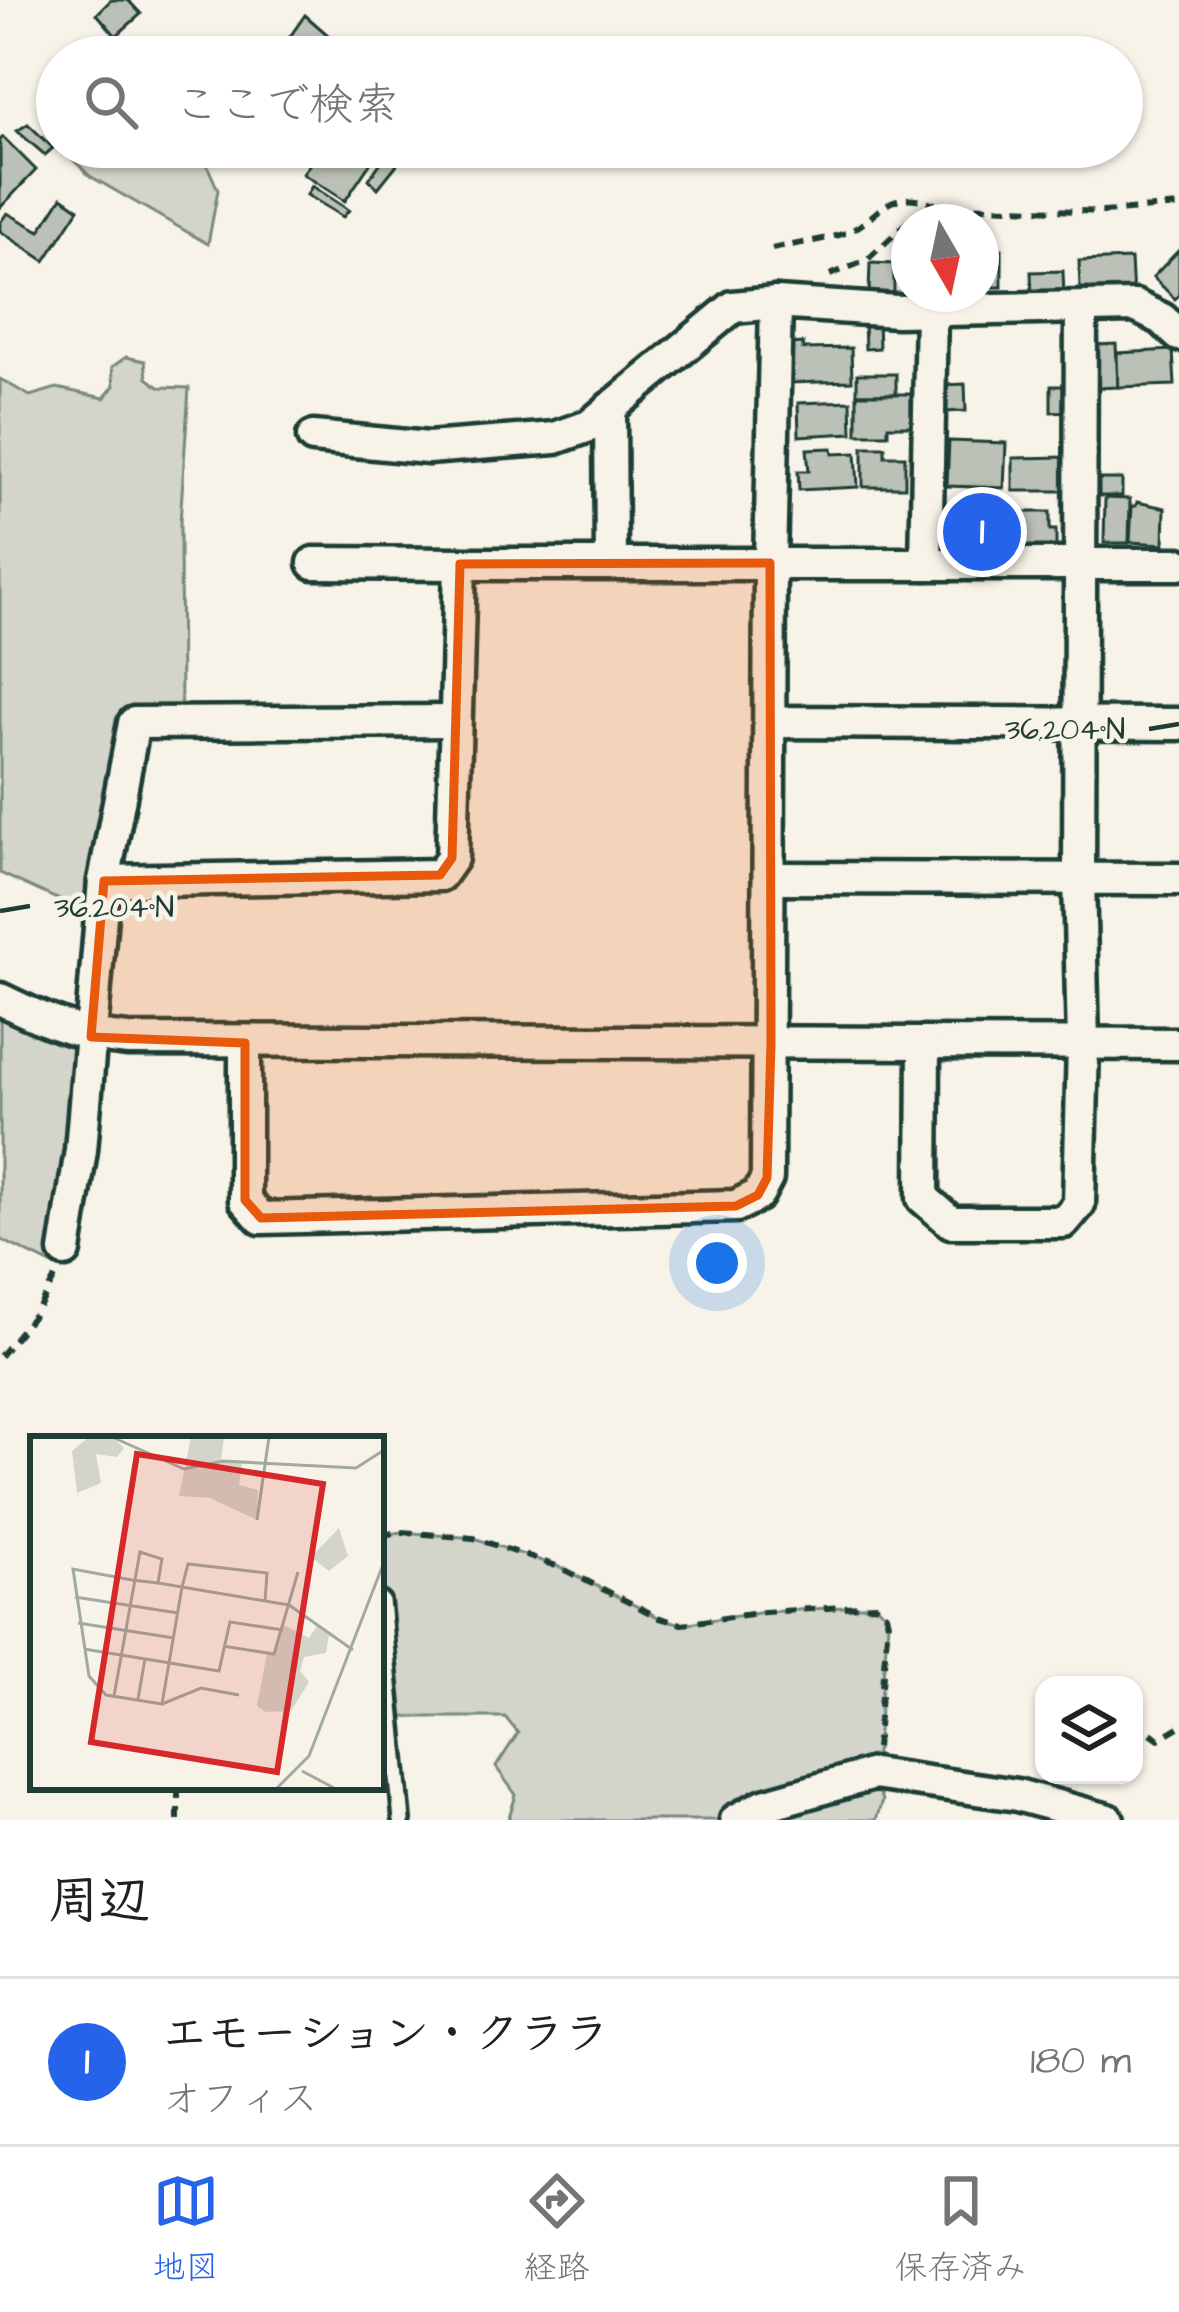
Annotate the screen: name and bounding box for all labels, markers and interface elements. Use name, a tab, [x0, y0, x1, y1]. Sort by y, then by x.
search box	[36, 36, 1143, 168]
icon: search	[78, 69, 144, 135]
text: ここで検索	[174, 75, 399, 137]
north arrow	[891, 204, 999, 312]
pin: 1	[943, 487, 1021, 577]
text: 36.204°N	[1005, 709, 1125, 751]
text: 36.204°N	[54, 887, 174, 929]
your location	[687, 1233, 747, 1293]
inset map	[30, 1436, 384, 1790]
map controls	[1035, 1676, 1143, 1784]
button: layers	[1035, 1676, 1143, 1784]
text: 周辺	[48, 1867, 150, 1938]
text: エモーション・クララ	[162, 2004, 609, 2066]
text: 1	[85, 2035, 90, 2089]
text: 180 m	[1030, 2035, 1131, 2089]
text: オフィス	[162, 2073, 318, 2127]
tab: 地図	[153, 2168, 219, 2291]
tab: 経路	[524, 2168, 590, 2291]
tab: 保存済み	[895, 2168, 1027, 2291]

